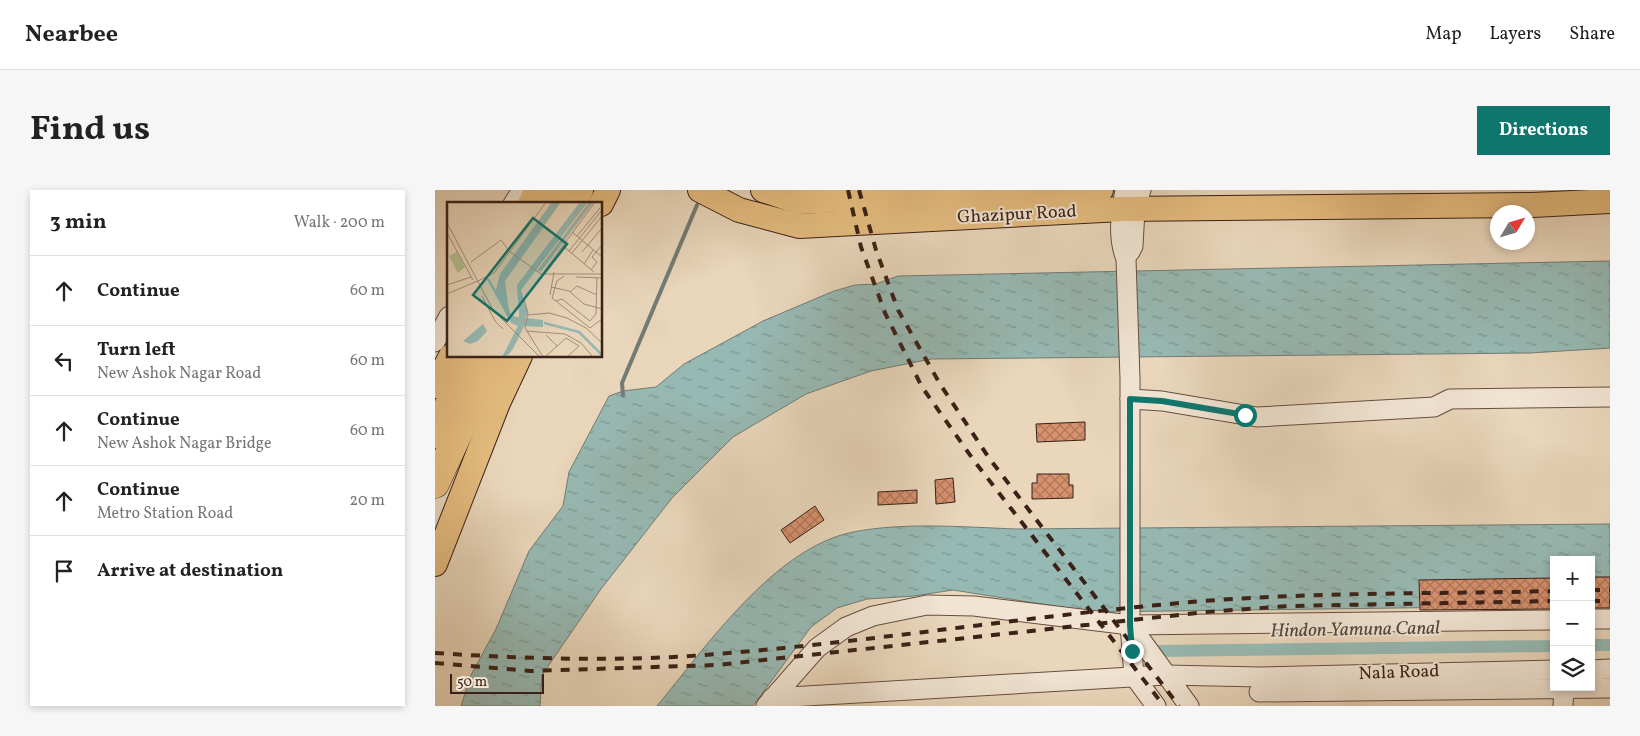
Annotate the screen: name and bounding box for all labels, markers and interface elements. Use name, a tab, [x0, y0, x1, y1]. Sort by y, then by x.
text: Nearbee	[25, 18, 118, 52]
text: Map	[1425, 22, 1461, 47]
text: Layers	[1489, 22, 1541, 47]
text: Share	[1569, 22, 1615, 47]
text: Find us	[30, 106, 150, 154]
button: Directions	[1477, 106, 1610, 155]
street label: Ghazipur Road	[957, 199, 1077, 231]
inset map	[447, 202, 603, 358]
north arrow	[1490, 205, 1535, 250]
text: 3 min	[50, 208, 106, 237]
text: Walk · 200 m	[294, 212, 385, 234]
icon: ahead	[50, 277, 78, 305]
text: Continue	[97, 278, 180, 304]
text: 60 m	[350, 280, 385, 302]
text: Turn left	[97, 337, 176, 363]
icon: left	[50, 347, 78, 375]
text: 60 m	[350, 350, 385, 372]
text: New Ashok Nagar Road	[97, 363, 261, 385]
route start	[1234, 404, 1257, 427]
text: Continue	[97, 407, 180, 433]
icon: ahead	[50, 417, 78, 445]
text: 60 m	[350, 420, 385, 442]
text: New Ashok Nagar Bridge	[97, 433, 271, 455]
text: Continue	[97, 477, 180, 503]
icon: ahead	[50, 487, 78, 515]
text: 20 m	[350, 490, 385, 512]
text: Metro Station Road	[97, 503, 233, 525]
map controls	[1550, 556, 1595, 691]
button: +	[1550, 556, 1595, 601]
icon: arrive	[50, 557, 78, 585]
text: Arrive at destination	[97, 558, 283, 584]
button: −	[1550, 601, 1595, 646]
water label: Hindon Yamuna Canal	[1270, 616, 1440, 644]
route end	[1121, 640, 1144, 663]
button: layers	[1550, 646, 1595, 691]
street label: Nala Road	[1358, 659, 1440, 687]
scale bar	[450, 671, 544, 694]
text: 50 m	[457, 673, 487, 692]

